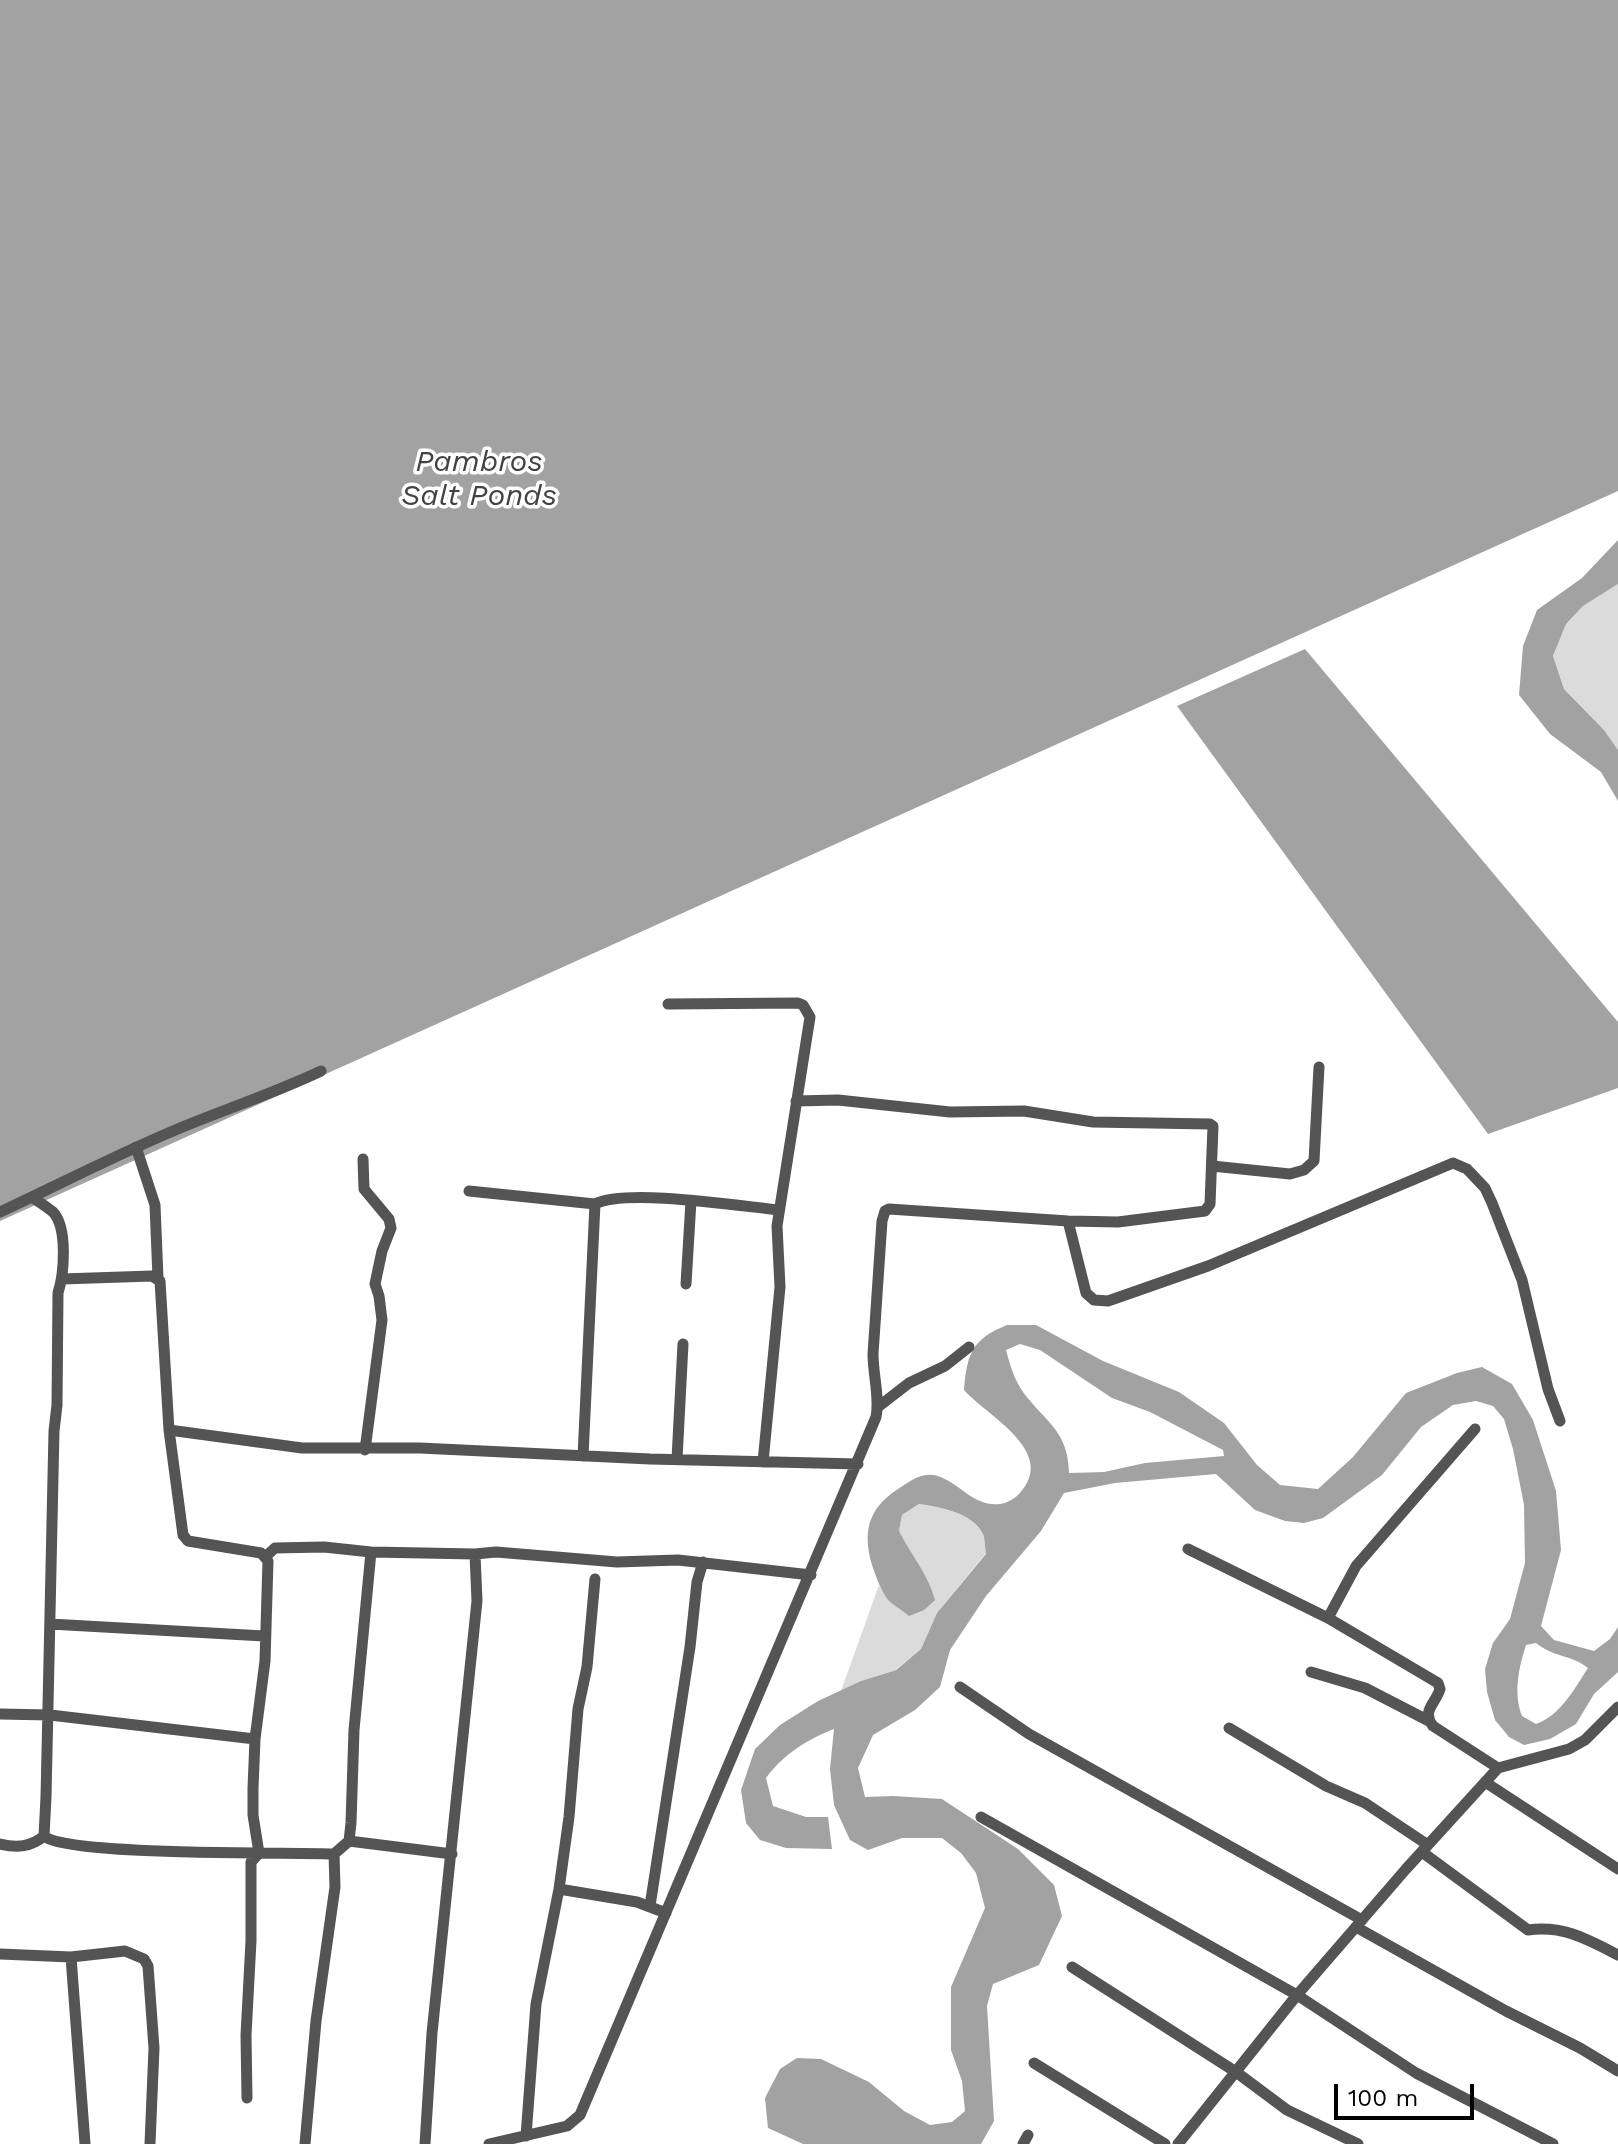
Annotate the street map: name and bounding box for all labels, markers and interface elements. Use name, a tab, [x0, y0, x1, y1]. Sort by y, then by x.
water label: Pambros Salt Ponds	[401, 444, 557, 514]
scale bar	[1338, 2068, 1478, 2118]
text: 100 m	[1348, 2084, 1418, 2112]

